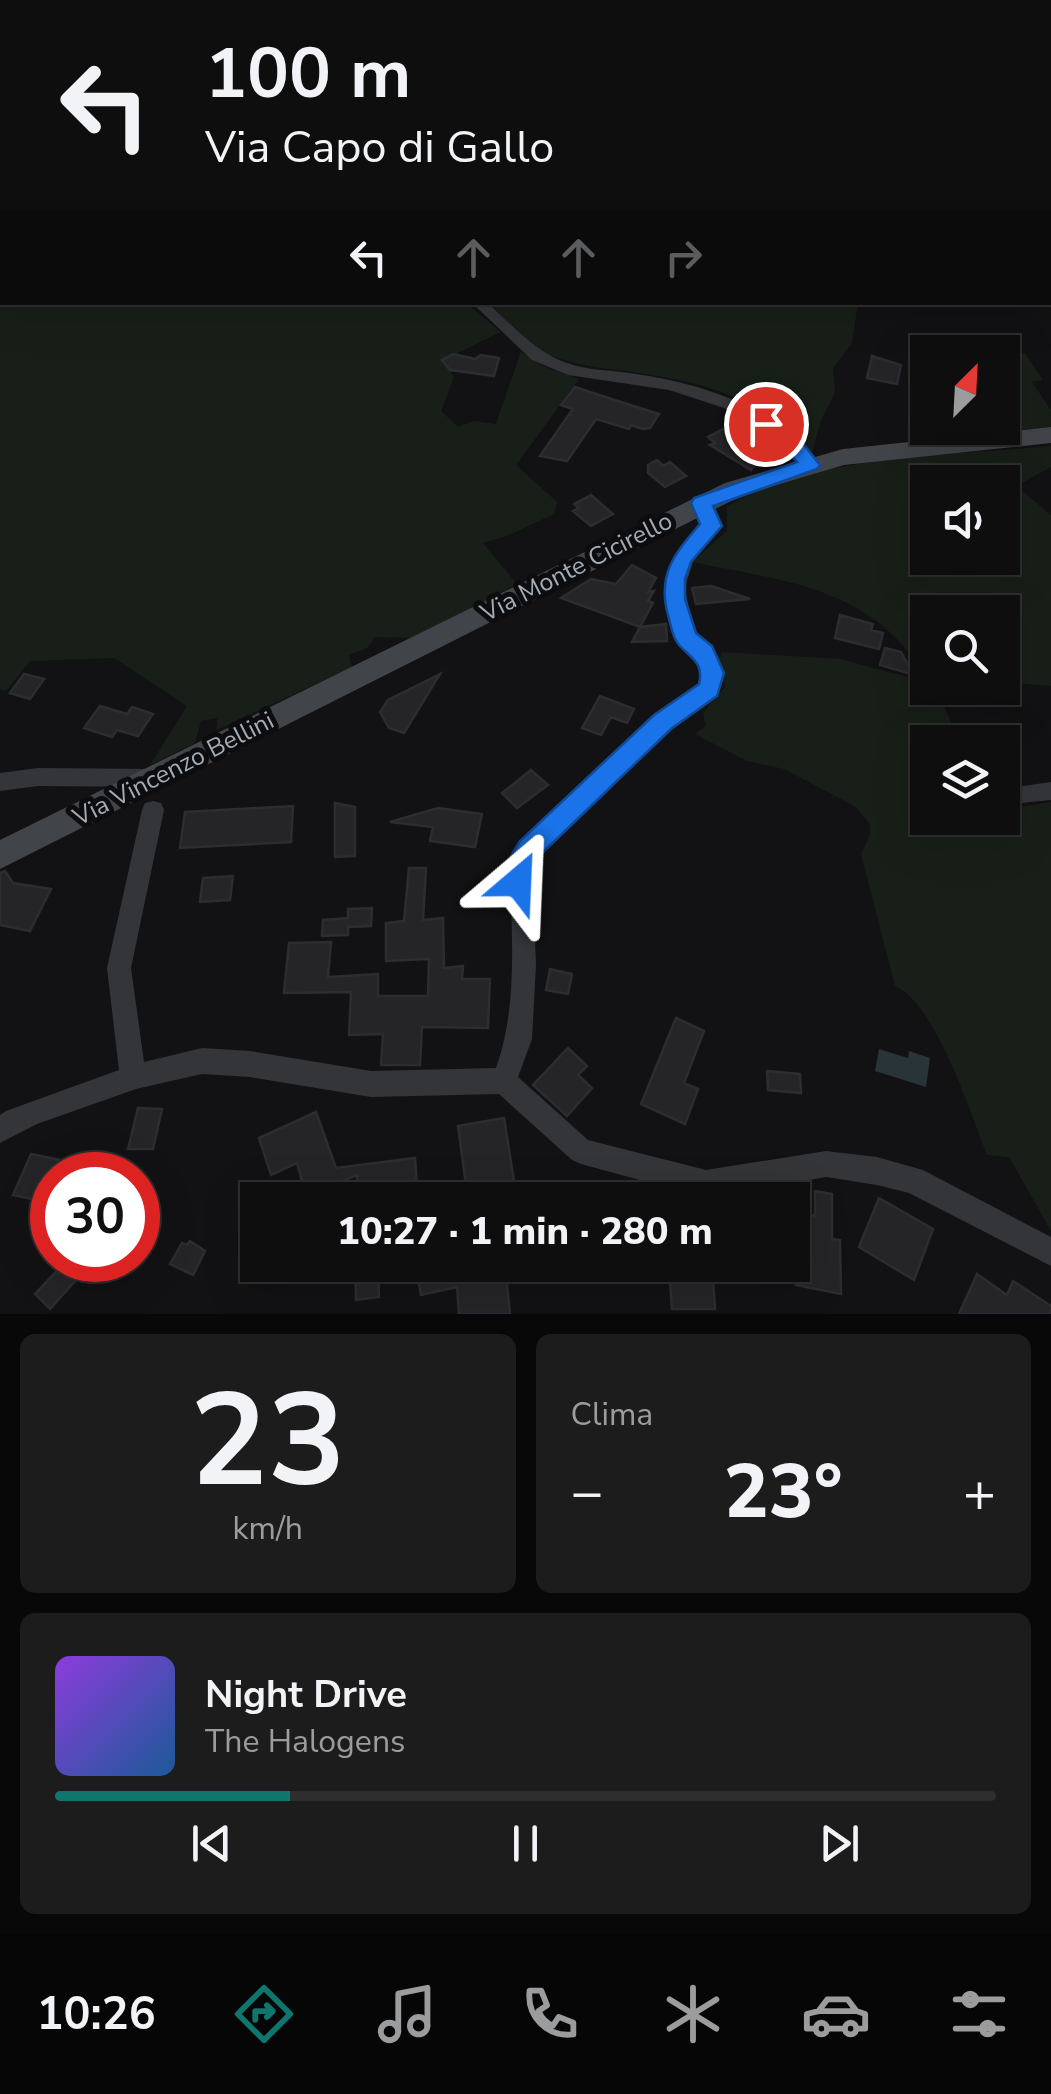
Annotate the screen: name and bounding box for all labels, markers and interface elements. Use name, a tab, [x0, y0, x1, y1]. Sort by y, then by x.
text: 100 m	[205, 26, 411, 122]
icon: left	[40, 40, 170, 170]
text: Via Capo di Gallo	[205, 117, 554, 178]
icon: left	[341, 230, 396, 285]
icon: ahead	[446, 230, 501, 285]
icon: ahead	[551, 230, 606, 285]
icon: right	[656, 230, 711, 285]
north arrow	[910, 335, 1020, 445]
map controls	[910, 335, 1020, 835]
pin	[724, 382, 809, 467]
icon: arrive	[739, 397, 794, 452]
button: sound	[910, 465, 1020, 575]
street label: Via Monte Cicirello	[474, 504, 678, 630]
button: search	[910, 595, 1020, 705]
street label: Via Vincenzo Bellini	[66, 704, 280, 835]
button: layers	[910, 725, 1020, 835]
position arrow	[466, 830, 570, 934]
speed limit sign: 30	[30, 1152, 160, 1282]
text: 10:27 · 1 min · 280 m	[337, 1206, 713, 1257]
text: 23	[190, 1353, 346, 1530]
text: Clima	[571, 1393, 653, 1436]
text: 23°	[724, 1441, 843, 1543]
text: −	[571, 1455, 604, 1530]
text: +	[963, 1455, 996, 1530]
text: km/h	[232, 1507, 303, 1550]
text: Night Drive	[205, 1669, 407, 1720]
text: The Halogens	[205, 1720, 405, 1763]
icon: previous	[184, 1816, 239, 1871]
icon: pause	[498, 1816, 553, 1871]
icon: next	[812, 1816, 867, 1871]
icon: directions	[229, 1979, 299, 2049]
icon: music	[372, 1979, 442, 2049]
icon: phone	[515, 1979, 585, 2049]
icon: climate	[658, 1979, 728, 2049]
icon: car	[801, 1979, 871, 2049]
icon: filters	[944, 1979, 1014, 2049]
text: 10:26	[37, 1984, 156, 2045]

